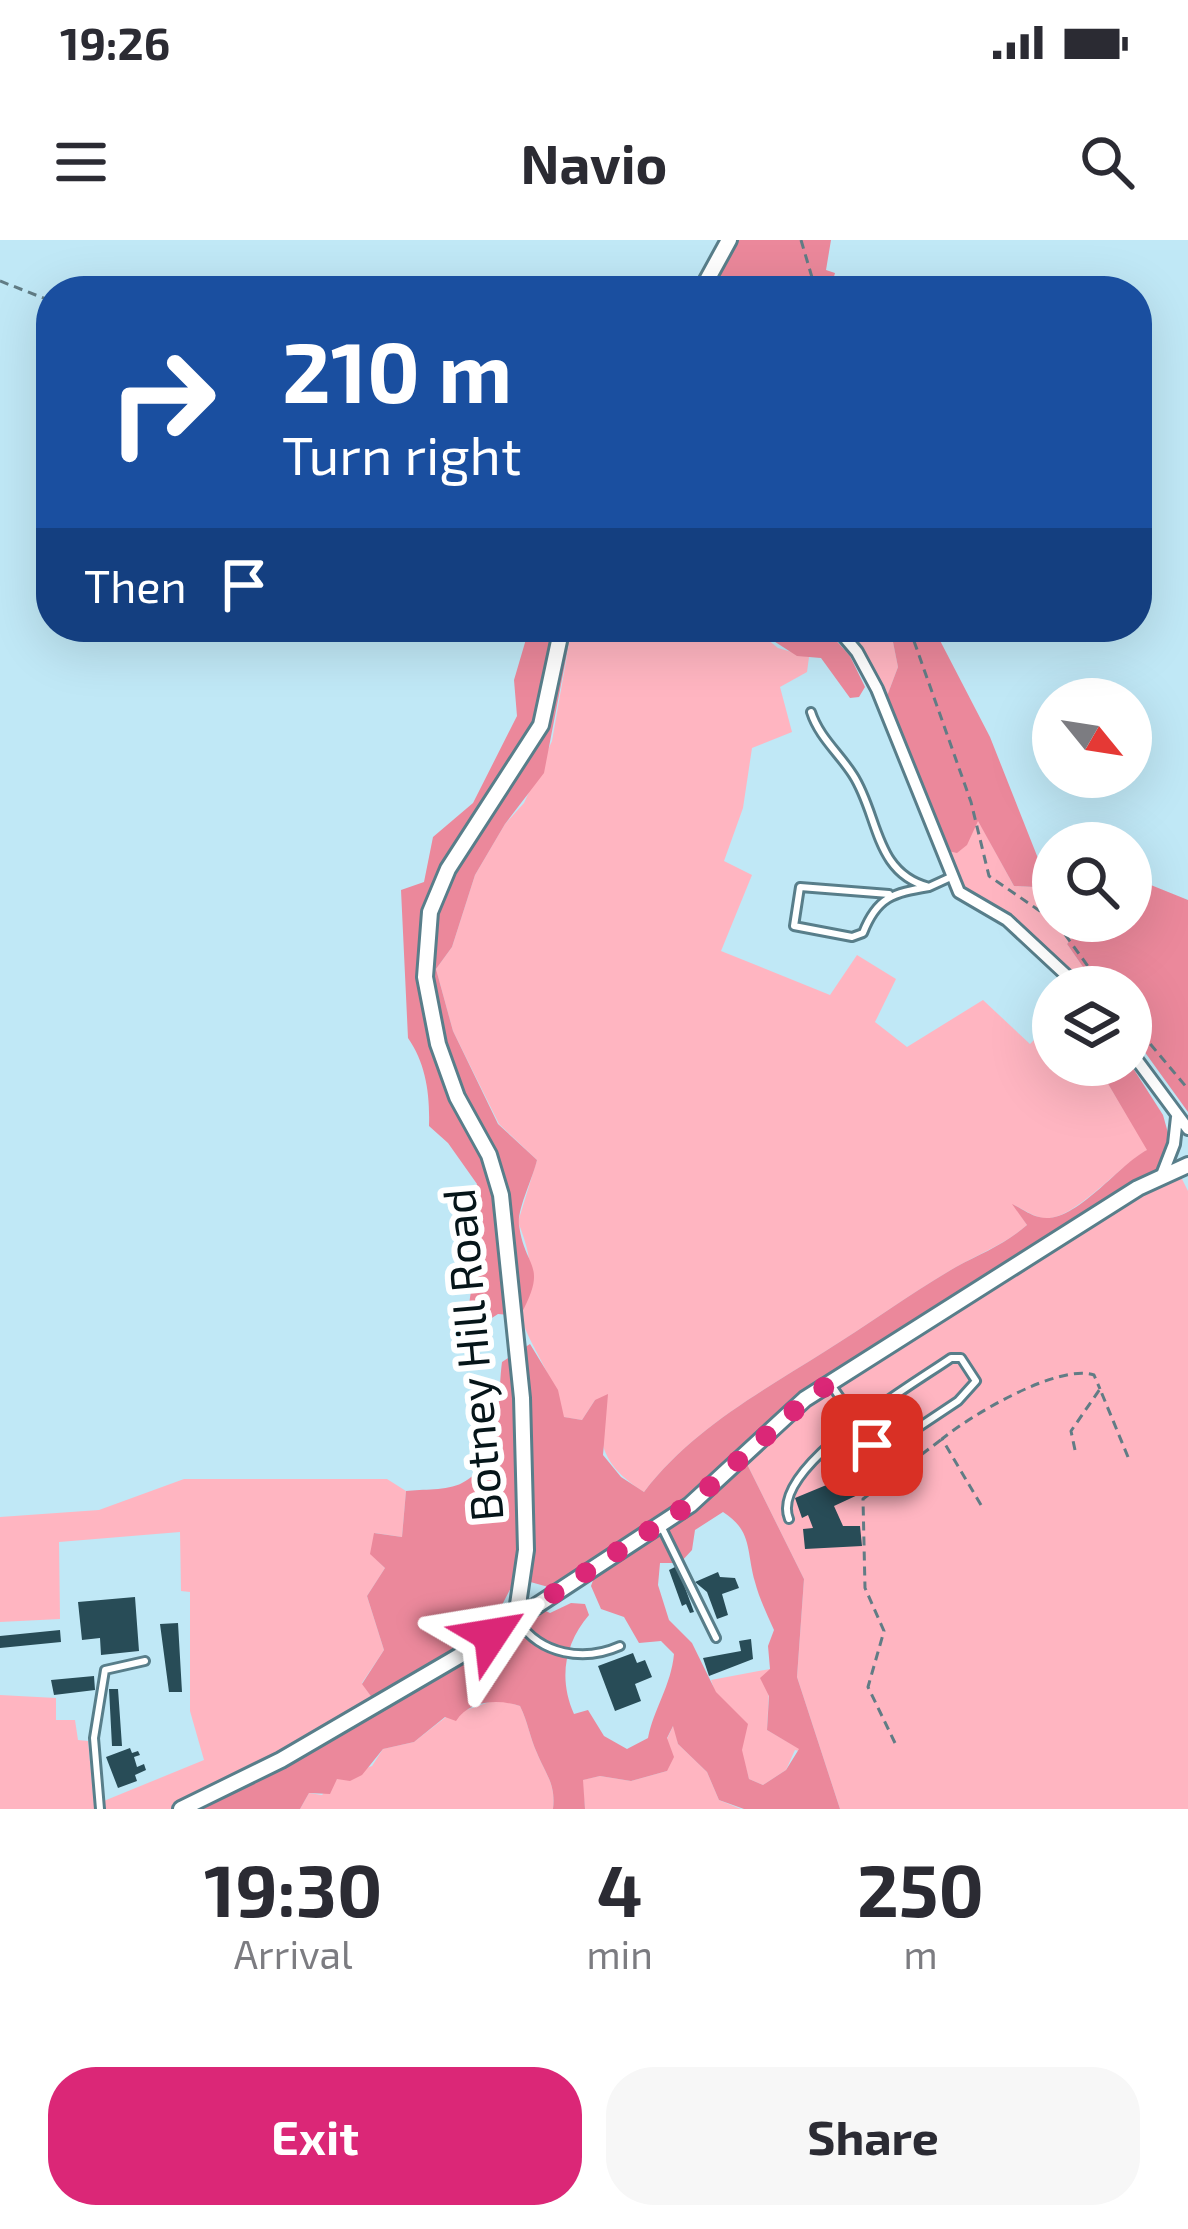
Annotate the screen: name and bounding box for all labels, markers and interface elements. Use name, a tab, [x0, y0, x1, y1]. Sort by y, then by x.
text: 19:26	[60, 15, 170, 69]
icon: menu	[48, 129, 114, 195]
icon: search	[1074, 129, 1140, 195]
text: Navio	[521, 130, 667, 195]
text: 210 m	[282, 319, 512, 420]
icon: right	[84, 324, 240, 480]
text: Turn right	[282, 421, 522, 486]
icon: arrive	[211, 552, 277, 618]
text: Then	[84, 558, 187, 612]
north arrow	[1032, 678, 1152, 798]
map controls	[1032, 678, 1152, 1086]
button: search	[1032, 822, 1152, 942]
button: layers	[1032, 966, 1152, 1086]
street label: Botney Hill Road	[430, 1186, 512, 1524]
pin	[821, 1394, 923, 1496]
icon: arrive	[839, 1412, 905, 1478]
position arrow	[428, 1572, 554, 1698]
text: 19:30	[204, 1845, 382, 1931]
text: 4	[597, 1845, 643, 1931]
text: 250	[857, 1845, 984, 1931]
text: Arrival	[234, 1930, 353, 1977]
text: min	[586, 1930, 653, 1977]
text: m	[903, 1930, 938, 1977]
button: Exit	[48, 2067, 582, 2205]
button: Share	[606, 2067, 1140, 2205]

